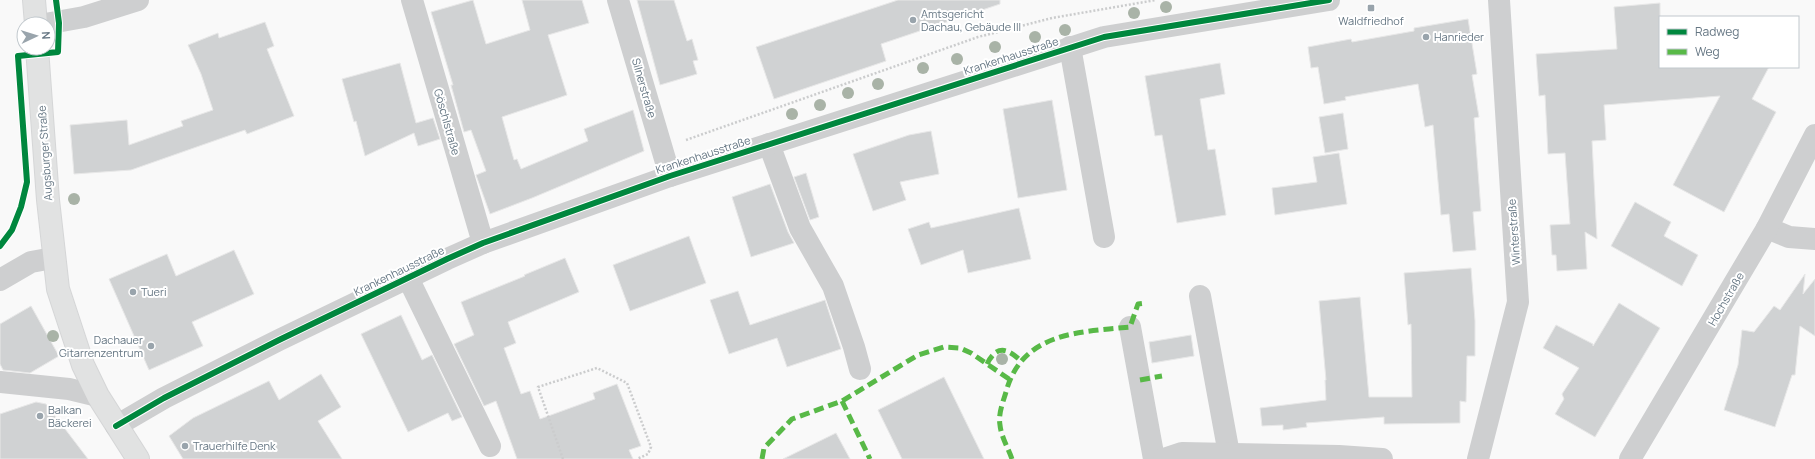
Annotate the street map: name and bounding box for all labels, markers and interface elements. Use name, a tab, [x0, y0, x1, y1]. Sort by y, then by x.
marker: Waldfriedhof	[1366, 3, 1376, 13]
place label: Amtsgericht Dachau, Gebäude III	[921, 6, 1021, 34]
place label: Waldfriedhof	[1338, 13, 1404, 28]
marker: Amtsgericht Dachau, Gebäude III	[908, 15, 918, 25]
north arrow	[16, 16, 56, 56]
legend	[1659, 16, 1799, 68]
text: Radweg	[1695, 23, 1739, 40]
place label: Hanrieder	[1434, 29, 1484, 44]
text: N	[39, 31, 54, 40]
marker: Hanrieder	[1421, 32, 1431, 42]
street label: Krankenhausstraße	[961, 33, 1061, 78]
text: Weg	[1695, 43, 1720, 60]
street label: Silnerstraße	[629, 56, 660, 120]
street label: Göschlstraße	[431, 87, 464, 157]
street label: Augsburger Straße	[34, 104, 55, 201]
street label: Krankenhausstraße	[653, 132, 753, 177]
street label: Winterstraße	[1504, 198, 1523, 266]
street label: Krankenhausstraße	[351, 242, 447, 299]
street label: Hochstraße	[1704, 269, 1747, 328]
place label: Tueri	[141, 284, 167, 299]
marker: Tueri	[128, 287, 138, 297]
place label: Dachauer Gitarrenzentrum	[59, 332, 143, 360]
marker: Dachauer Gitarrenzentrum	[146, 341, 156, 351]
place label: Balkan Bäckerei	[48, 402, 92, 430]
marker: Balkan Bäckerei	[35, 411, 45, 421]
place label: Trauerhilfe Denk	[193, 438, 276, 453]
marker: Trauerhilfe Denk	[180, 441, 190, 451]

